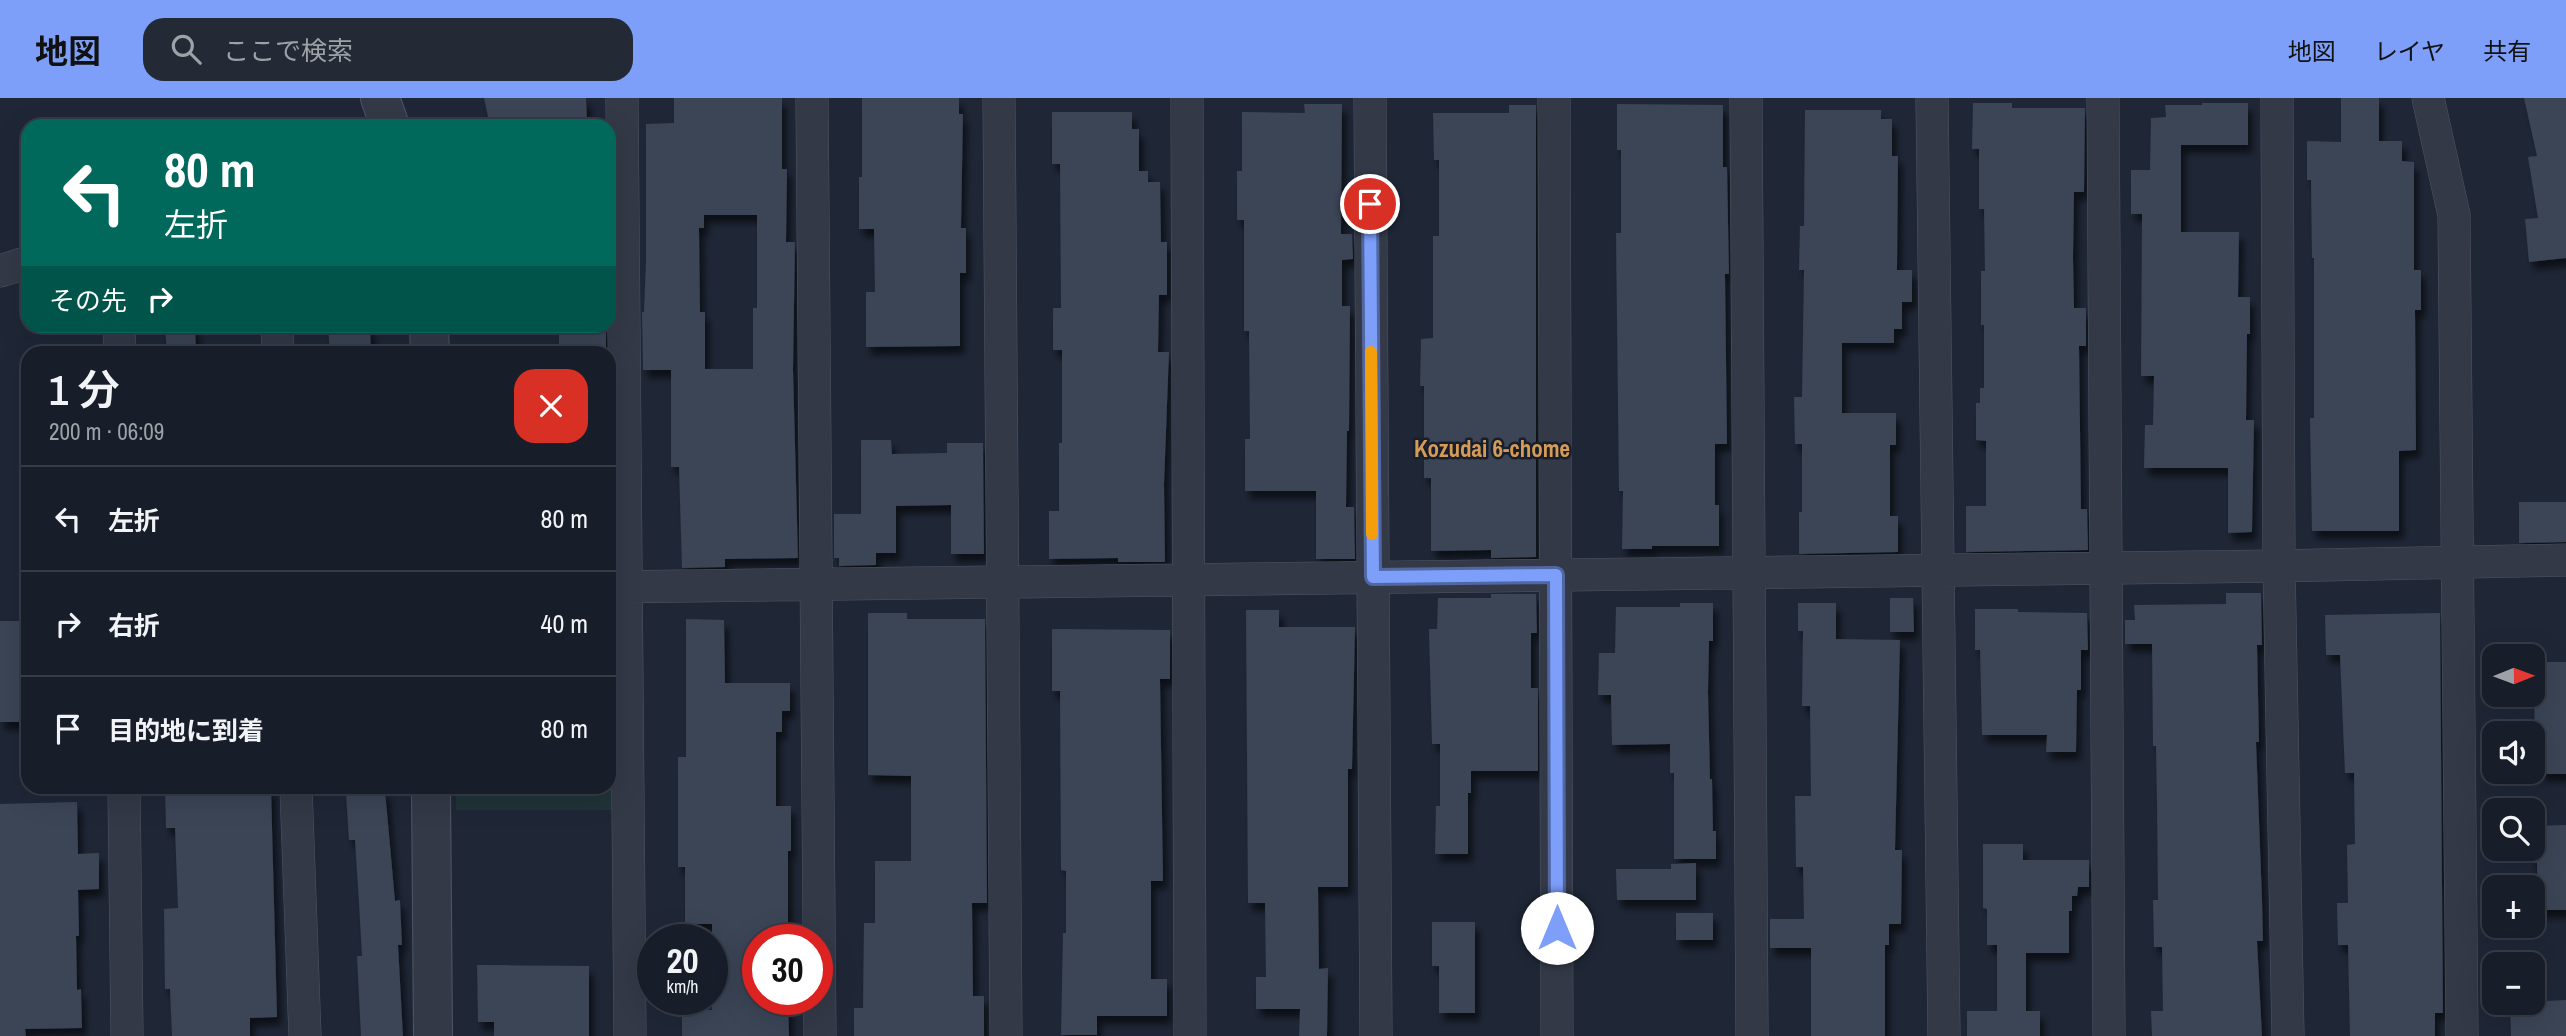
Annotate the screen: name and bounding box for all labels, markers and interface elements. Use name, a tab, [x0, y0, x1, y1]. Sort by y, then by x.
search box	[143, 18, 633, 81]
text: 地図	[35, 29, 101, 73]
icon: search	[167, 30, 205, 68]
text: ここで検索	[223, 33, 353, 68]
text: 地図	[2288, 35, 2336, 67]
text: レイヤ	[2374, 35, 2445, 67]
text: 共有	[2483, 35, 2531, 67]
text: 80 m	[164, 136, 256, 202]
icon: left	[49, 147, 140, 238]
pin	[1340, 174, 1400, 234]
icon: arrive	[1351, 185, 1389, 223]
text: 左折	[164, 203, 228, 246]
icon: right	[141, 280, 179, 318]
text: その先	[49, 283, 127, 318]
text: 1 分	[49, 362, 120, 418]
button: close	[514, 369, 588, 443]
text: 200 m · 06:09	[49, 416, 164, 447]
district label: Kozudai 6-chome	[1414, 433, 1570, 464]
icon: left	[49, 500, 87, 538]
text: 80 m	[541, 501, 588, 536]
text: 左折	[108, 503, 160, 538]
icon: right	[49, 605, 87, 643]
text: 40 m	[541, 606, 588, 641]
text: 右折	[108, 608, 160, 643]
north arrow	[2482, 644, 2544, 707]
map controls	[2482, 644, 2545, 1015]
icon: arrive	[49, 710, 87, 748]
text: 80 m	[541, 711, 588, 746]
text: 目的地に到着	[108, 713, 264, 748]
button: sound	[2482, 721, 2545, 784]
button: search	[2482, 798, 2545, 861]
button: +	[2482, 875, 2545, 938]
position arrow	[1520, 891, 1594, 965]
speed limit sign: 30	[742, 924, 833, 1015]
text: 20	[667, 937, 698, 984]
button: −	[2482, 952, 2545, 1015]
text: km/h	[667, 974, 699, 999]

